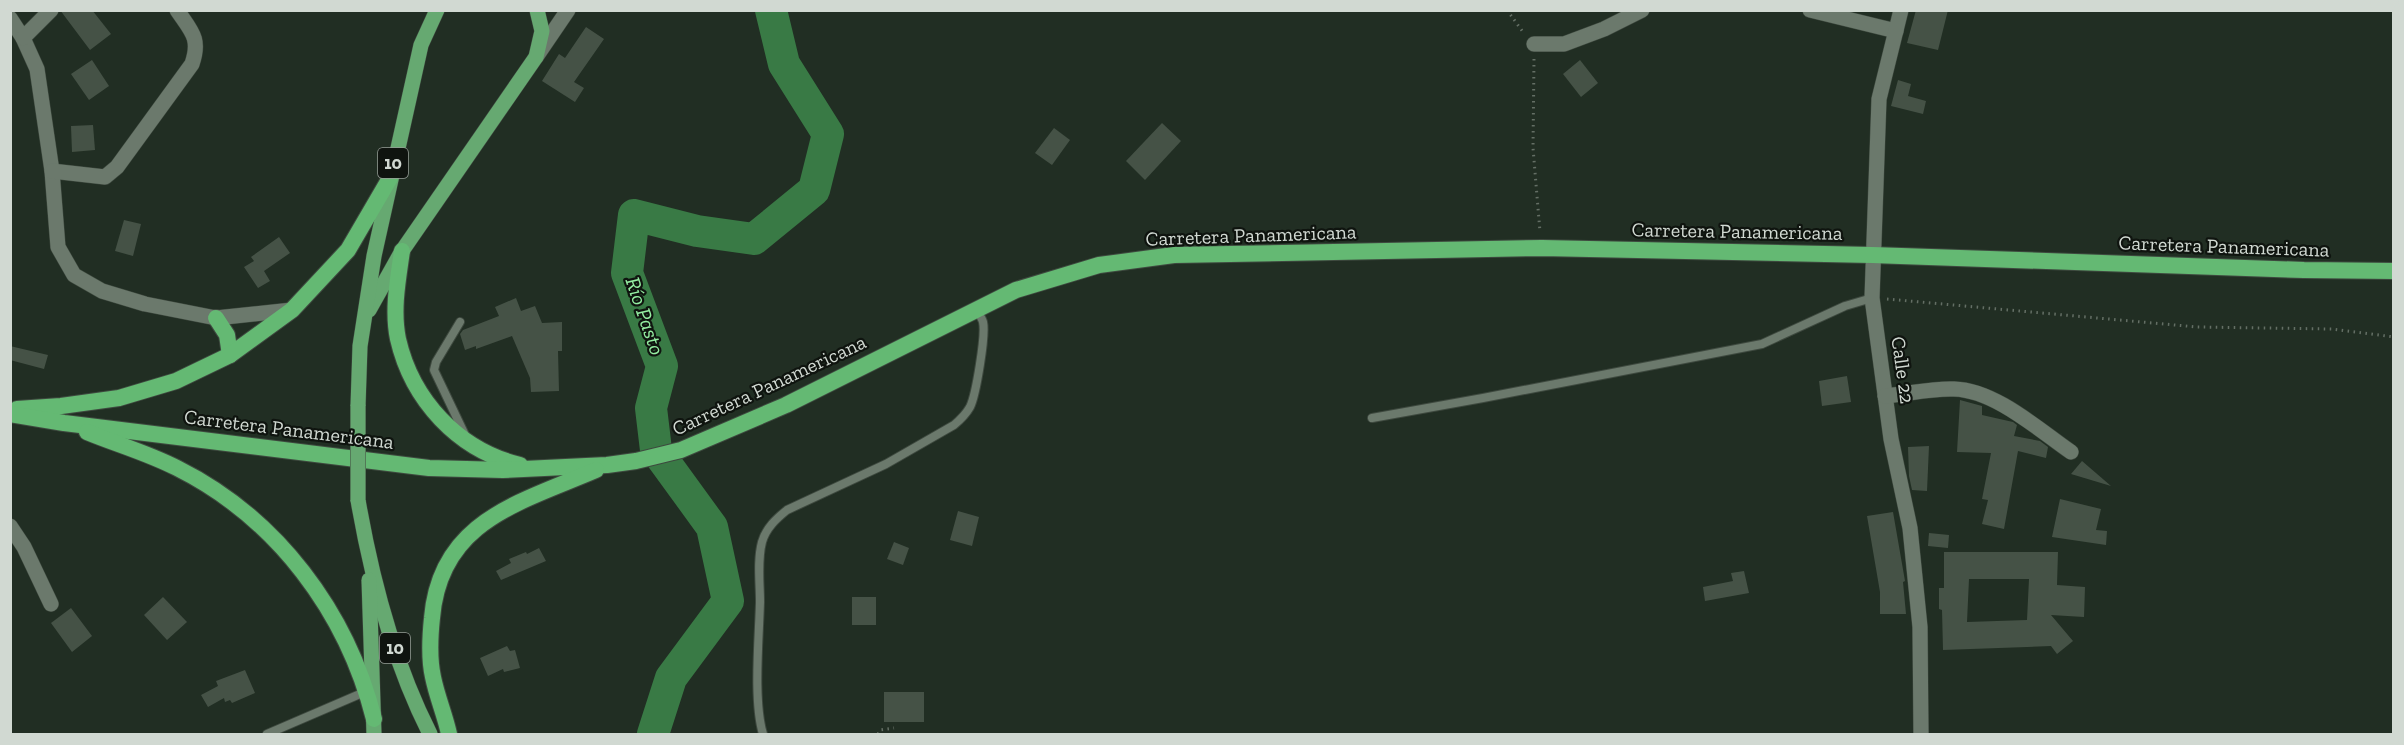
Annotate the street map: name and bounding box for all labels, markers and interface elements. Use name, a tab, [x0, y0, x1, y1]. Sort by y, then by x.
road number: 10	[378, 148, 408, 178]
street label: Carretera Panamericana	[1631, 217, 1843, 245]
street label: Carretera Panamericana	[1145, 219, 1357, 251]
street label: Carretera Panamericana	[2118, 230, 2330, 262]
water label: Río Pasto	[621, 274, 670, 358]
street label: Carretera Panamericana	[668, 329, 870, 440]
street label: Calle 22	[1886, 335, 1920, 405]
street label: Carretera Panamericana	[183, 404, 396, 454]
road number: 10	[380, 633, 410, 663]

